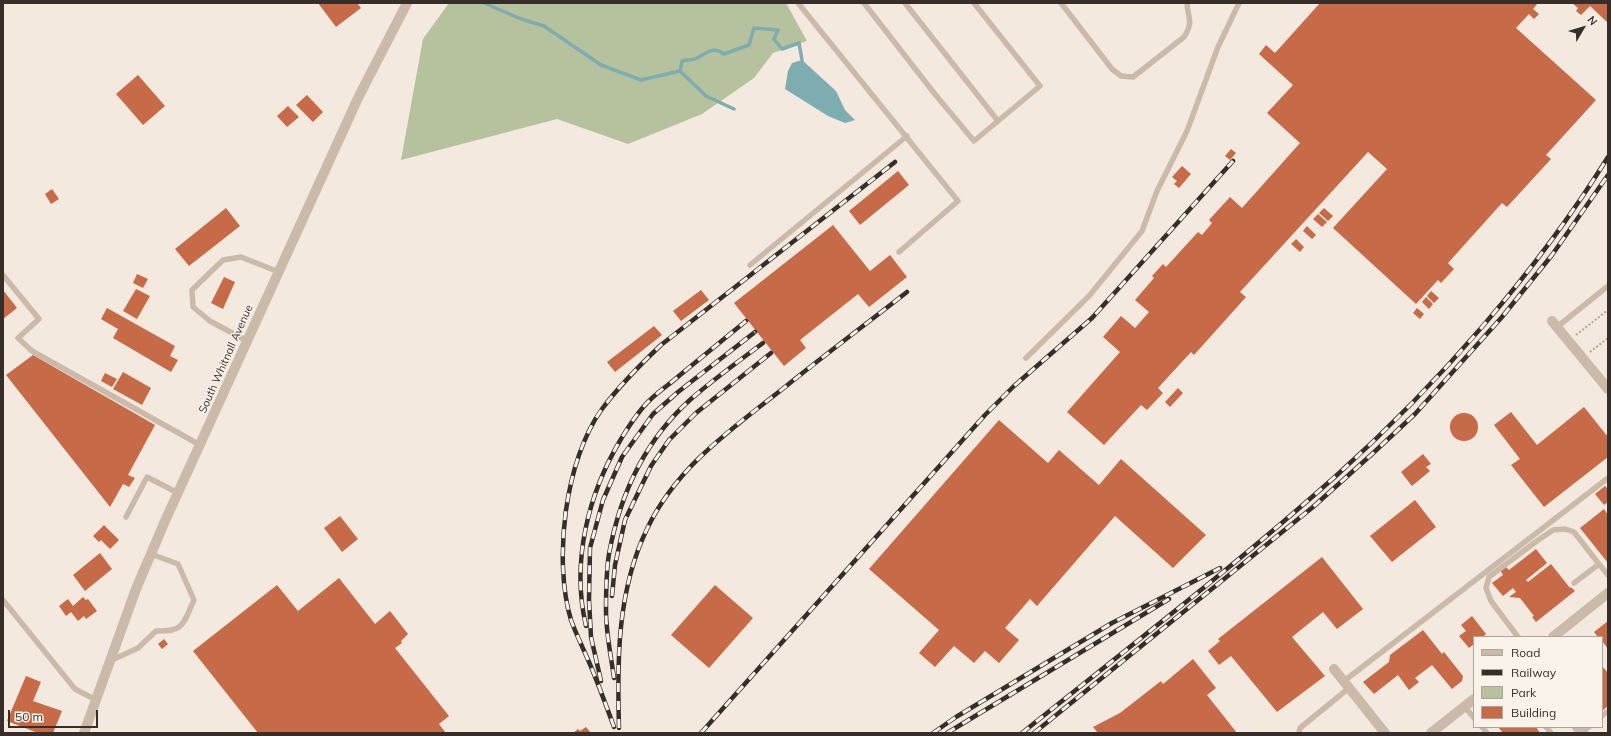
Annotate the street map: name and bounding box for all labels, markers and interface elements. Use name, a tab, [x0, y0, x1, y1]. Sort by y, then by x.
north arrow	[1563, 8, 1603, 48]
text: N	[1584, 13, 1601, 28]
street label: South Whitnall Avenue	[196, 303, 256, 415]
legend	[1473, 636, 1603, 728]
text: Road	[1511, 645, 1540, 660]
text: Railway	[1511, 665, 1556, 680]
text: Park	[1511, 685, 1536, 700]
scale bar	[10, 702, 100, 728]
text: Building	[1511, 705, 1556, 720]
text: 50 m	[15, 709, 43, 724]

